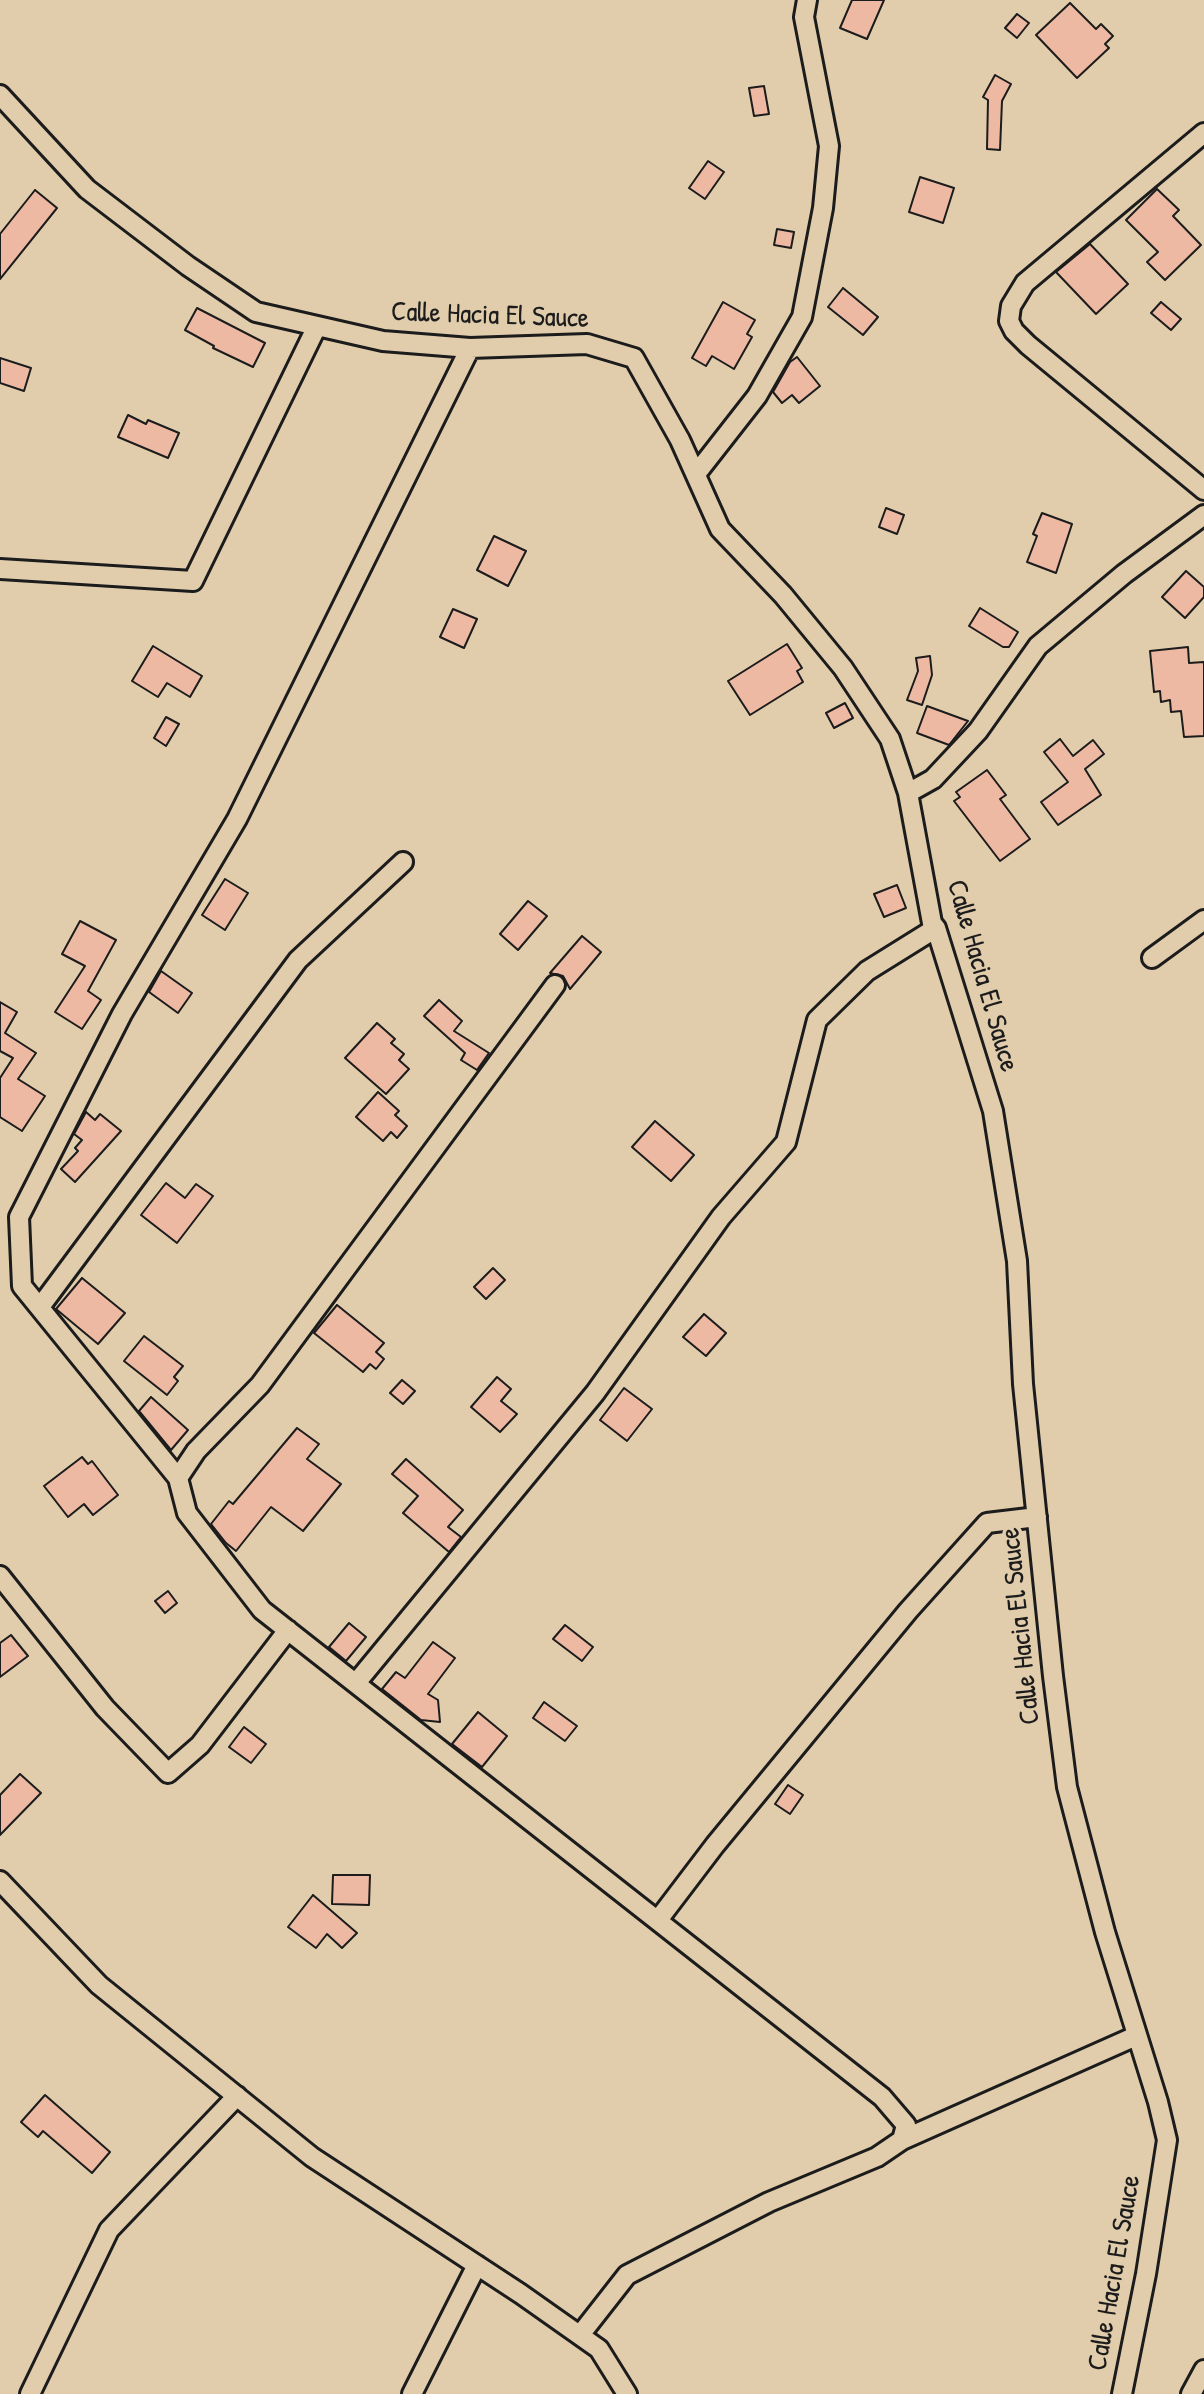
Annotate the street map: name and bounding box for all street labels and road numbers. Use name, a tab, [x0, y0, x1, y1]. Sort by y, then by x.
street label: Calle Hacia El Sauce	[391, 296, 589, 336]
street label: Calle Hacia El Sauce	[939, 876, 1025, 1076]
street label: Calle Hacia El Sauce	[994, 1526, 1048, 1726]
street label: Calle Hacia El Sauce	[1081, 2173, 1149, 2373]

